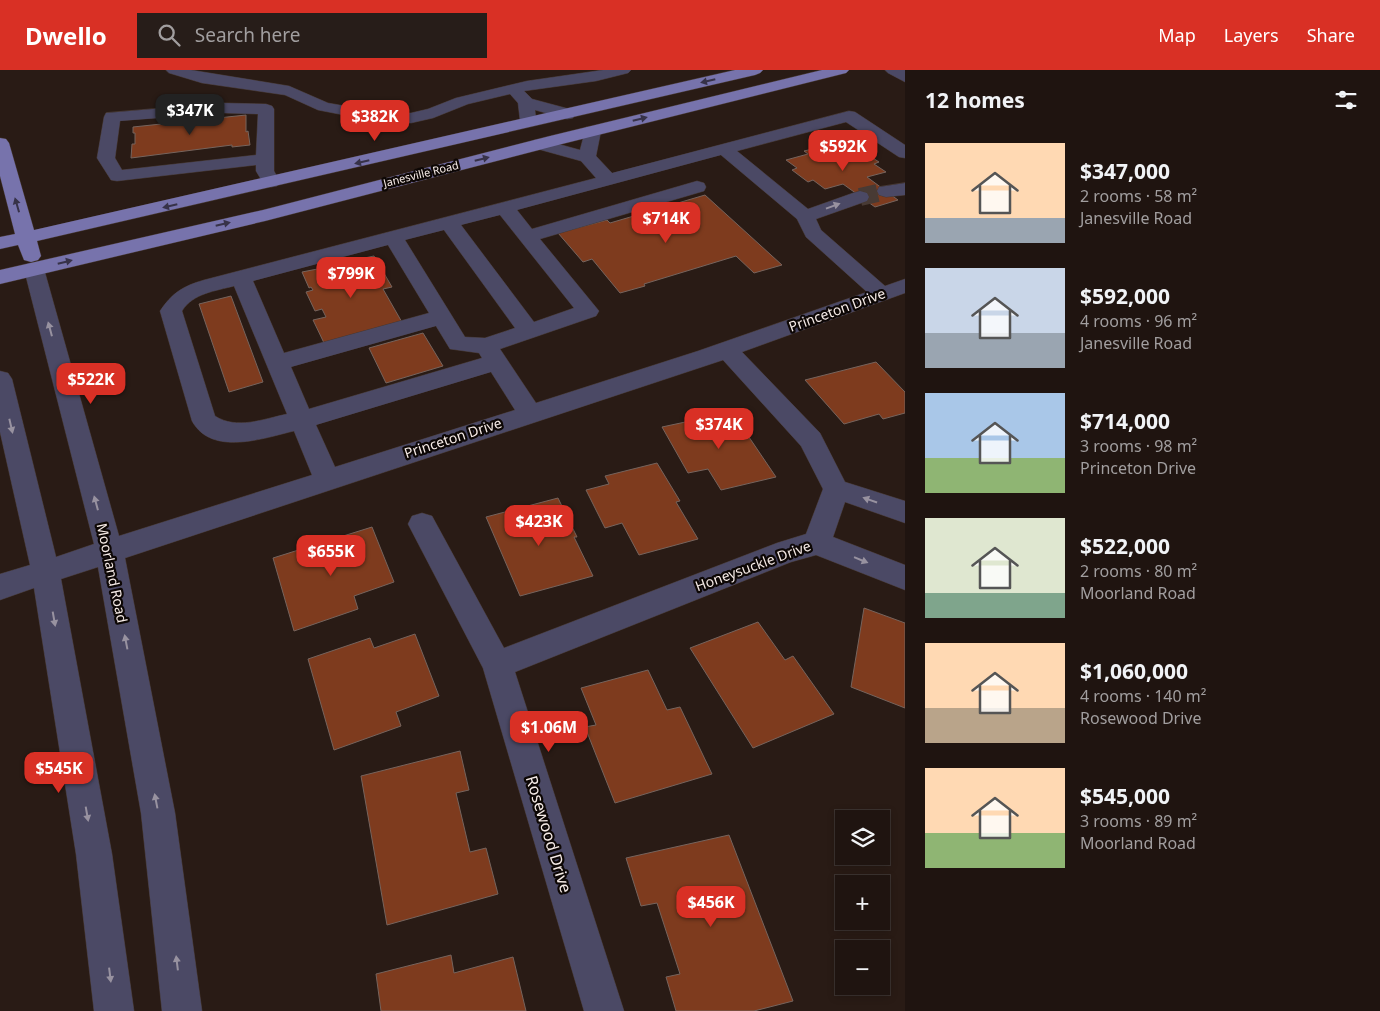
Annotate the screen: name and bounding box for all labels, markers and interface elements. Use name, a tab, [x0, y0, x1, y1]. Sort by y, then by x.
search box	[137, 13, 487, 58]
text: Dwello	[25, 19, 107, 52]
icon: search	[155, 21, 183, 49]
text: Search here	[195, 22, 300, 48]
text: Map	[1158, 23, 1196, 47]
text: Layers	[1224, 23, 1279, 47]
text: Share	[1307, 23, 1355, 47]
one-way arrow	[700, 77, 715, 85]
text: 12 homes	[925, 86, 1025, 114]
icon: filters	[1332, 86, 1360, 114]
pin: $347K	[155, 93, 225, 136]
text: $347K	[166, 99, 214, 121]
pin: $382K	[340, 100, 410, 142]
text: $382K	[351, 105, 399, 127]
one-way arrow	[632, 115, 647, 123]
pin: $592K	[808, 129, 878, 172]
text: $592K	[819, 135, 867, 157]
one-way arrow	[474, 155, 490, 163]
street label: Janesville Road	[381, 157, 460, 190]
text: $347,000	[1080, 157, 1170, 185]
one-way arrow	[355, 158, 370, 166]
icon: home	[965, 163, 1025, 223]
text: 2 rooms · 58 m²	[1080, 185, 1197, 207]
one-way arrow	[13, 198, 21, 213]
one-way arrow	[162, 202, 177, 210]
pin: $714K	[631, 202, 701, 244]
one-way arrow	[825, 202, 840, 209]
text: $714K	[642, 207, 690, 229]
text: Janesville Road	[1080, 207, 1192, 229]
one-way arrow	[215, 220, 230, 228]
pin: $799K	[316, 256, 386, 299]
one-way arrow	[57, 258, 72, 266]
text: $799K	[327, 262, 375, 284]
text: $592,000	[1080, 282, 1170, 310]
street label: Princeton Drive	[786, 283, 888, 336]
icon: home	[965, 288, 1025, 348]
text: 4 rooms · 96 m²	[1080, 310, 1197, 332]
one-way arrow	[46, 322, 54, 337]
text: Janesville Road	[1080, 332, 1192, 354]
pin: $522K	[56, 362, 126, 405]
text: $522K	[67, 368, 115, 390]
text: $714,000	[1080, 407, 1170, 435]
pin: $374K	[684, 408, 754, 450]
street label: Princeton Drive	[402, 413, 504, 462]
text: $374K	[695, 413, 743, 435]
icon: home	[965, 413, 1025, 473]
one-way arrow	[7, 419, 15, 434]
text: 3 rooms · 98 m²	[1080, 435, 1197, 457]
text: Princeton Drive	[1080, 457, 1196, 479]
one-way arrow	[92, 496, 100, 511]
one-way arrow	[863, 496, 878, 504]
pin: $423K	[504, 504, 574, 547]
text: $423K	[515, 510, 563, 532]
street label: Moorland Road	[93, 521, 132, 624]
text: $522,000	[1080, 532, 1170, 560]
pin: $655K	[296, 534, 366, 577]
street label: Honeysuckle Drive	[692, 536, 813, 595]
icon: home	[965, 538, 1025, 598]
text: $655K	[307, 540, 355, 562]
one-way arrow	[854, 557, 868, 565]
text: 2 rooms · 80 m²	[1080, 560, 1197, 582]
text: Moorland Road	[1080, 582, 1196, 604]
one-way arrow	[50, 612, 58, 628]
one-way arrow	[121, 633, 129, 649]
text: $1,060,000	[1080, 657, 1188, 685]
icon: home	[965, 663, 1025, 723]
text: 4 rooms · 140 m²	[1080, 685, 1206, 707]
text: Rosewood Drive	[1080, 707, 1202, 729]
pin: $1.06M	[508, 710, 590, 753]
text: $1.06M	[521, 716, 577, 738]
pin: $545K	[24, 752, 94, 794]
text: $545K	[35, 757, 83, 779]
street label: Rosewood Drive	[521, 773, 577, 895]
text: $545,000	[1080, 782, 1170, 810]
icon: home	[965, 788, 1025, 848]
one-way arrow	[151, 793, 159, 809]
one-way arrow	[84, 806, 92, 822]
map controls	[835, 810, 890, 995]
button: layers	[835, 810, 890, 865]
text: 3 rooms · 89 m²	[1080, 810, 1197, 832]
text: Moorland Road	[1080, 832, 1196, 854]
button: +	[835, 875, 890, 930]
pin: $456K	[676, 886, 746, 928]
text: $456K	[687, 891, 735, 913]
button: −	[835, 940, 890, 995]
one-way arrow	[172, 954, 180, 970]
one-way arrow	[106, 967, 114, 983]

